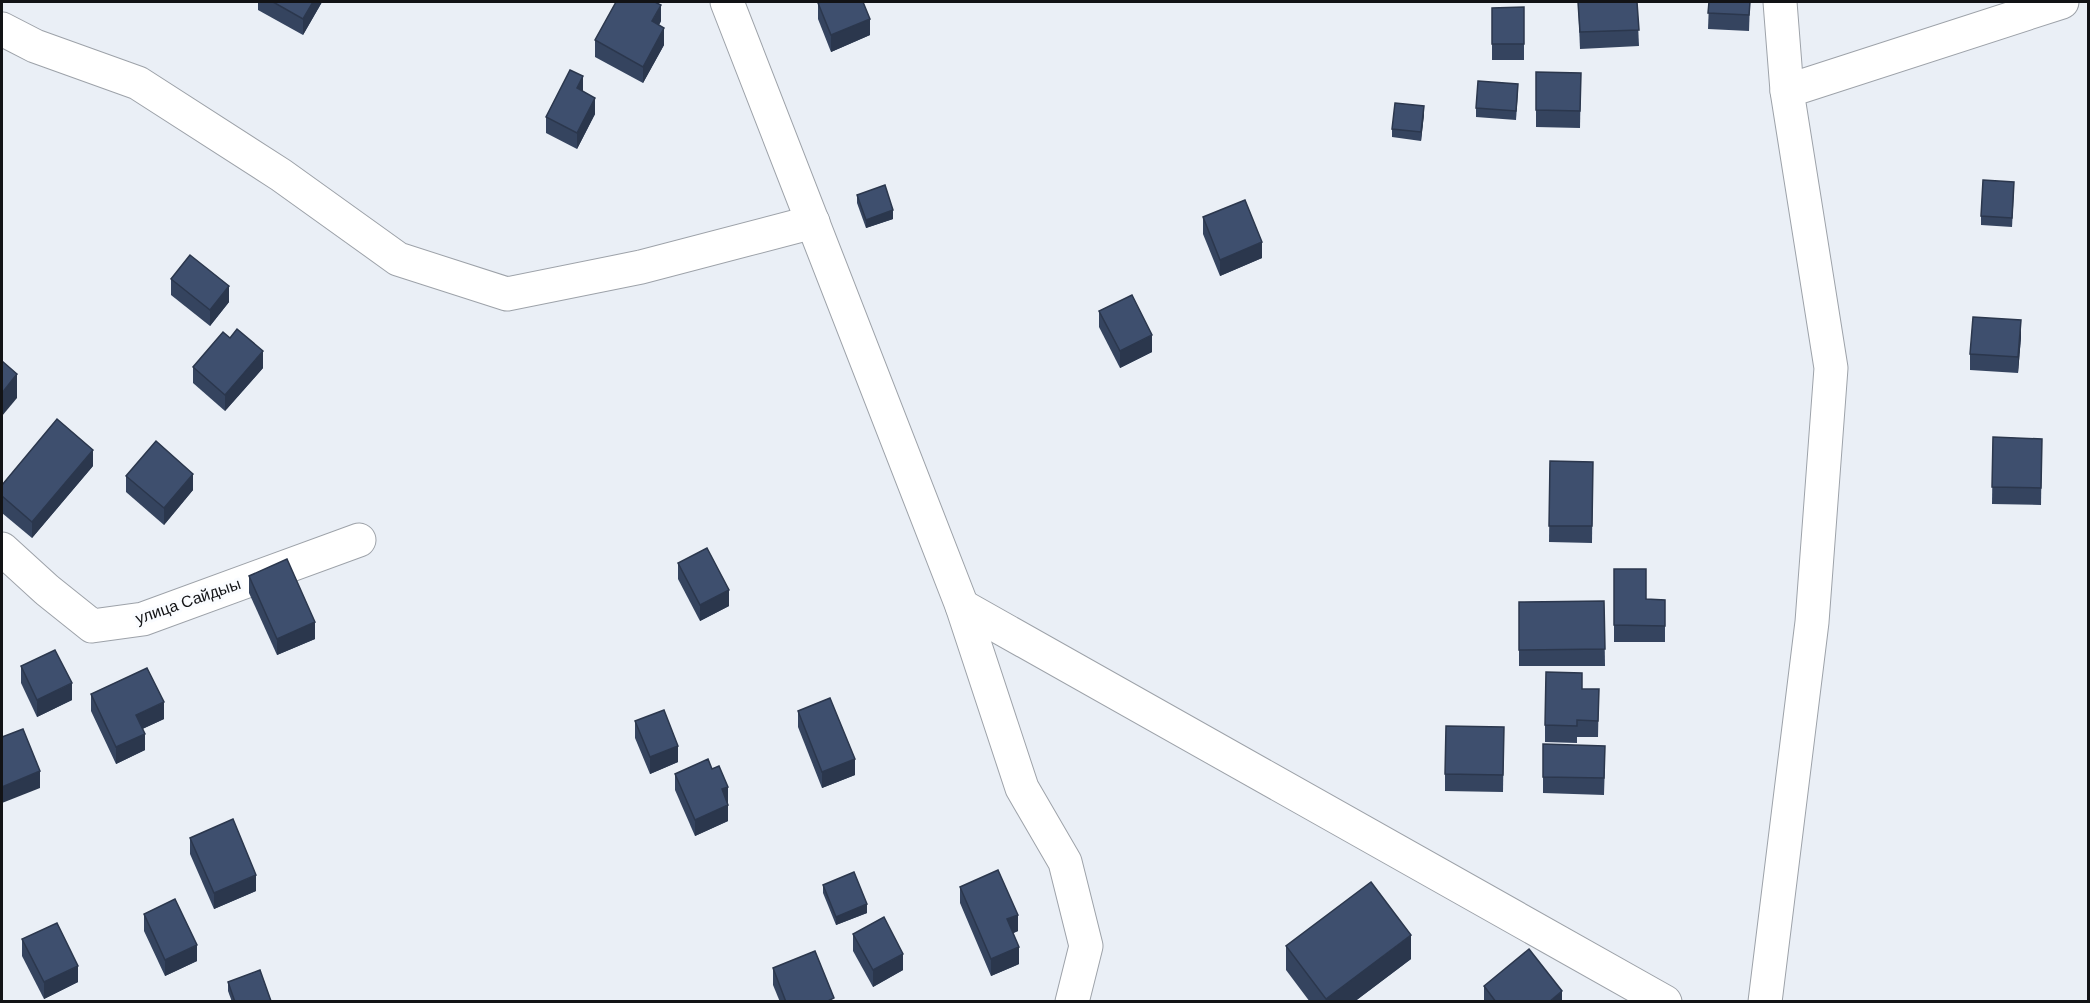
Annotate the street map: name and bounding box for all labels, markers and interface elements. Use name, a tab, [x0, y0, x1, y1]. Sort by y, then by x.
street label: улица Сайдыы	[133, 573, 243, 629]

